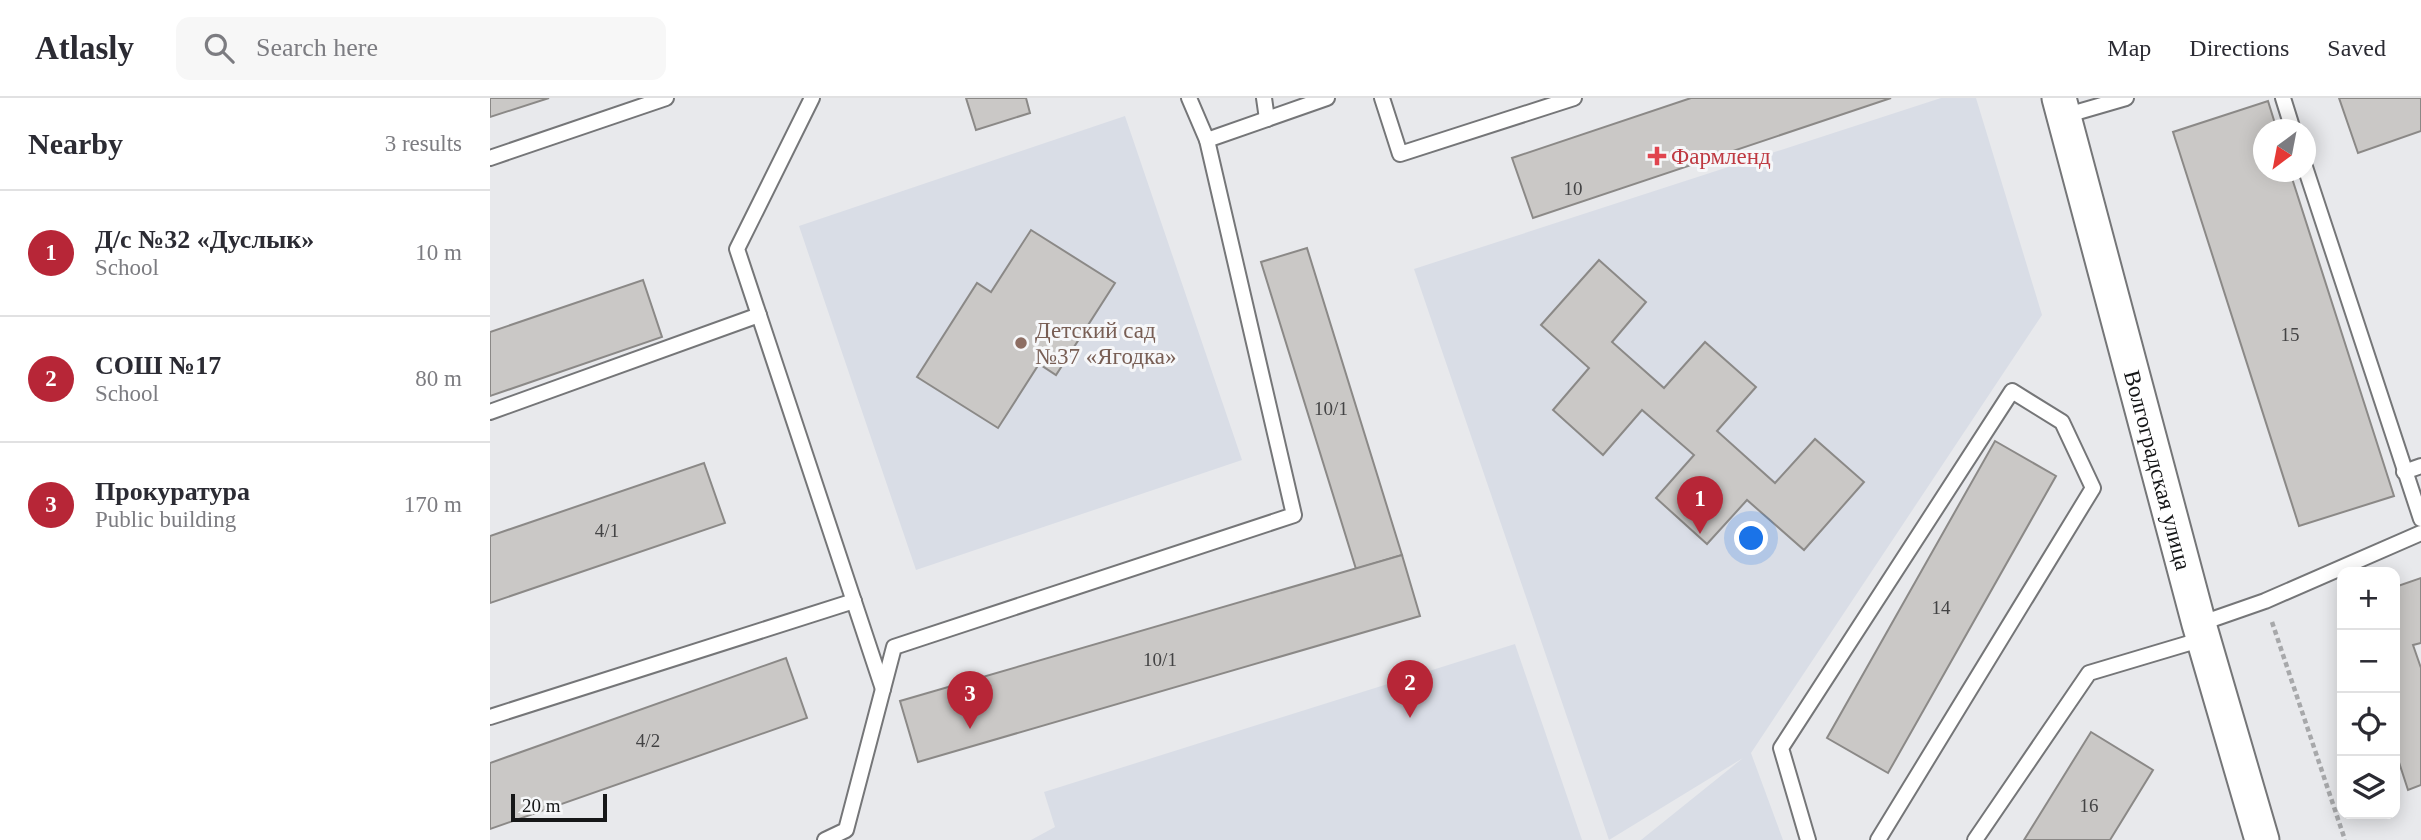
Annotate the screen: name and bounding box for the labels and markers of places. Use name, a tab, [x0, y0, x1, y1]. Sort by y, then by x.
place label: Фармленд	[1671, 144, 1771, 169]
marker: Фармленд	[1649, 148, 1665, 164]
place label: Детский сад №37 «Ягодка»	[1035, 318, 1176, 369]
marker: Детский сад №37 «Ягодка»	[1013, 335, 1029, 351]
pin: 1	[1677, 476, 1723, 534]
pin: 2	[1387, 660, 1433, 718]
pin: 3	[947, 671, 993, 729]

